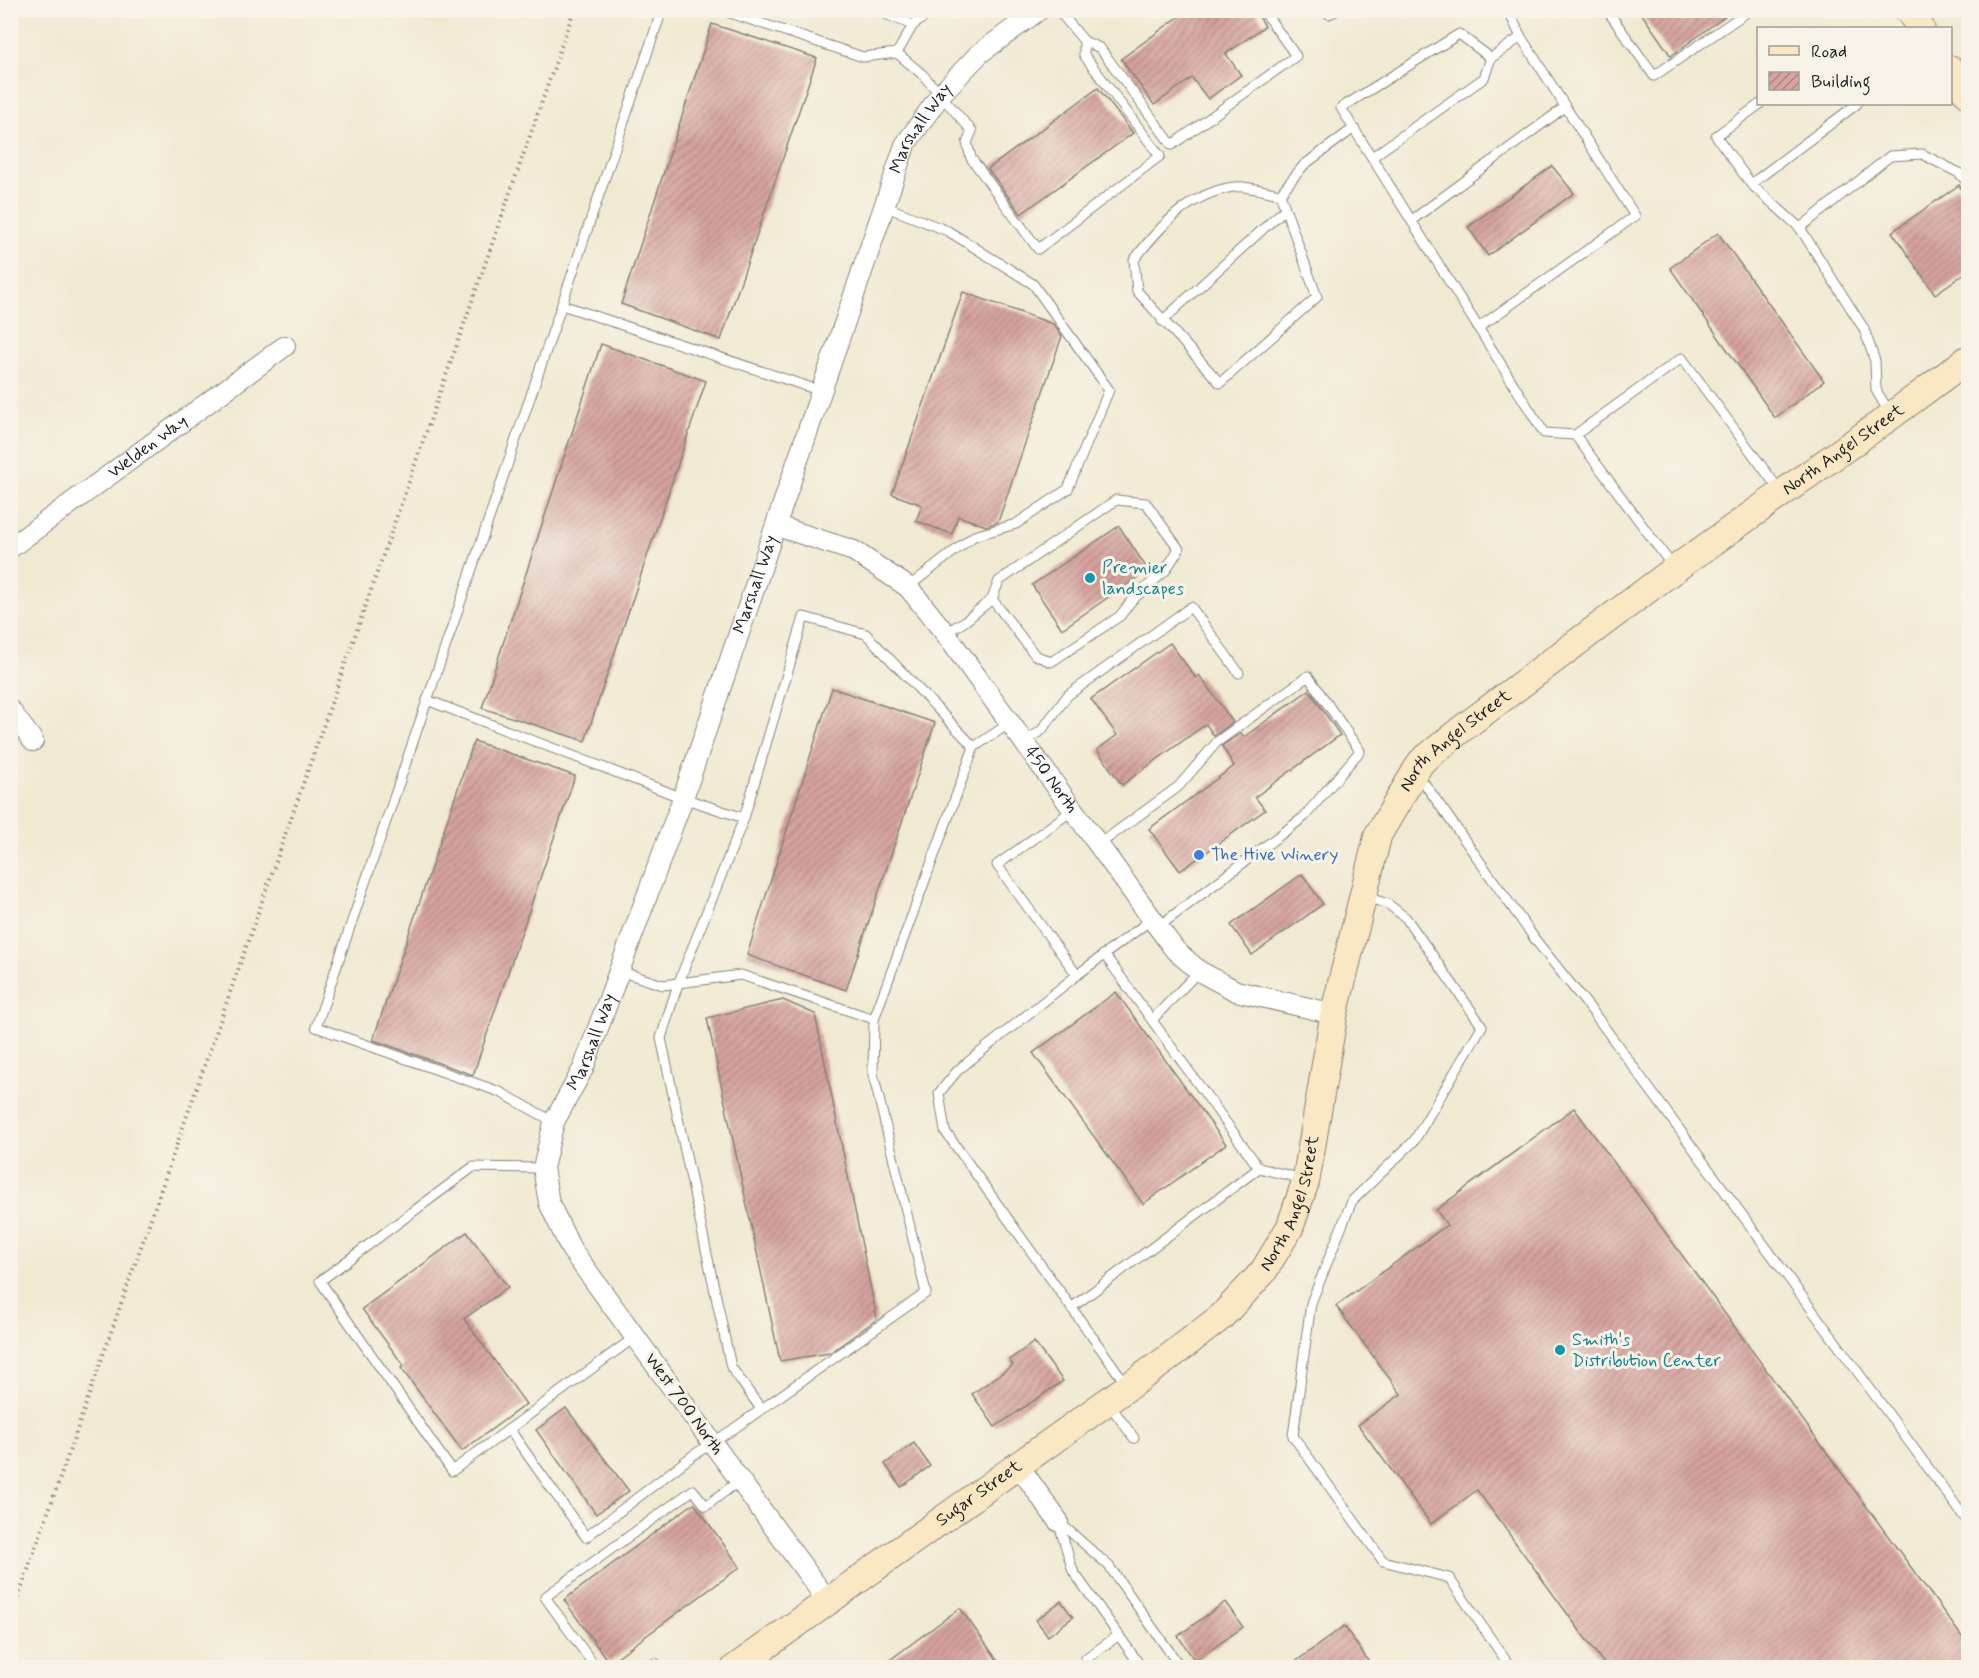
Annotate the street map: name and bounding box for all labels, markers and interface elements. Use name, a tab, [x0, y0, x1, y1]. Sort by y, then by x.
legend	[1757, 27, 1952, 105]
text: Road	[1811, 40, 1847, 64]
text: Building	[1811, 70, 1871, 96]
street label: Marshall Way	[884, 78, 957, 177]
street label: North Angel Street	[1778, 398, 1909, 501]
street label: Welden Way	[103, 409, 193, 484]
street label: Marshall Way	[728, 532, 783, 637]
place label: Premier landscapes	[1102, 556, 1184, 601]
marker: Premier landscapes	[1083, 571, 1097, 585]
street label: North Angel Street	[1394, 684, 1516, 796]
street label: 450 North	[1019, 741, 1084, 818]
place label: The Hive Winery	[1211, 843, 1338, 867]
marker: The Hive Winery	[1192, 848, 1206, 862]
street label: Marshall Way	[561, 990, 622, 1095]
street label: North Angel Street	[1254, 1133, 1325, 1276]
place label: Smith's Distribution Center	[1572, 1328, 1721, 1373]
marker: Smith's Distribution Center	[1553, 1343, 1567, 1357]
street label: West 700 North	[639, 1348, 729, 1460]
street label: Sugar Street	[931, 1454, 1027, 1532]

